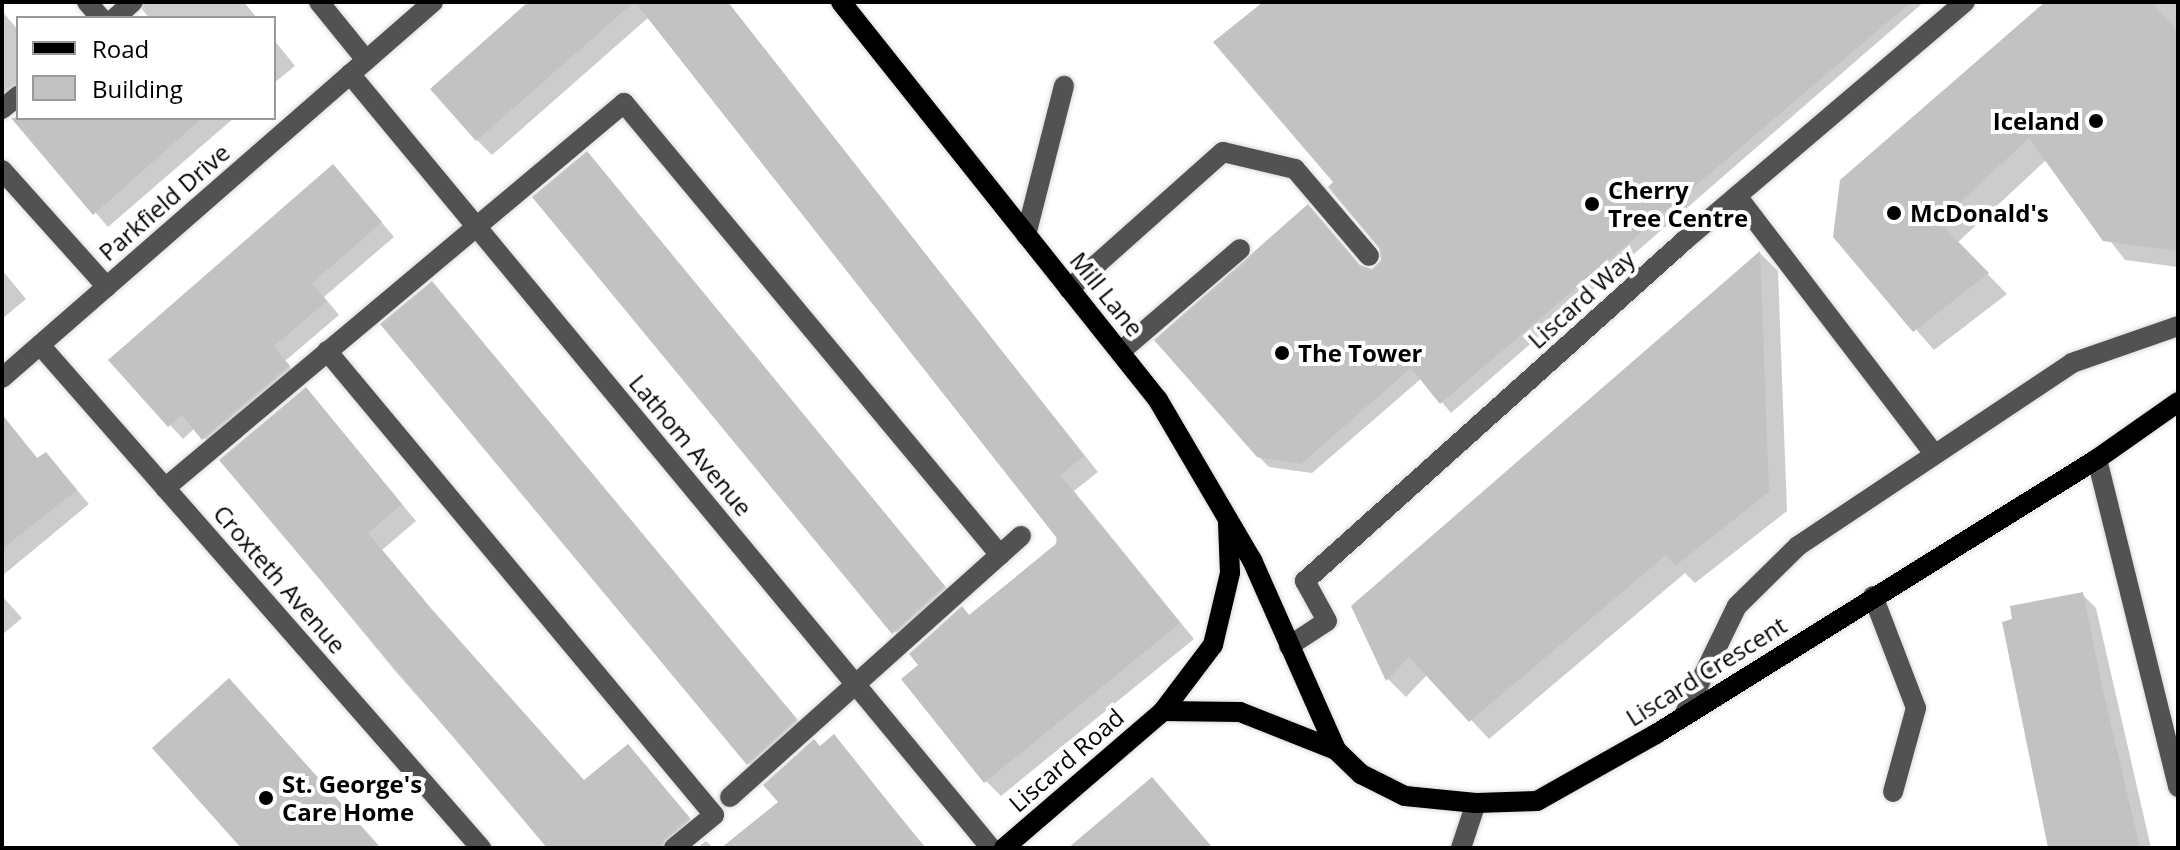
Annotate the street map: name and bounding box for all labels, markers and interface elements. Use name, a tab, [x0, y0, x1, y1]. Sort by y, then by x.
legend	[16, 16, 276, 120]
text: Road	[92, 32, 149, 65]
text: Building	[92, 72, 183, 105]
place label: Iceland	[1993, 107, 2080, 135]
marker: Iceland	[2087, 112, 2105, 130]
street label: Parkfield Drive	[93, 137, 235, 267]
place label: Cherry Tree Centre	[1608, 176, 1748, 232]
marker: Cherry Tree Centre	[1583, 195, 1601, 213]
place label: McDonald's	[1910, 199, 2049, 227]
marker: McDonald's	[1885, 204, 1903, 222]
street label: Liscard Way	[1522, 244, 1640, 354]
street label: Mill Lane	[1064, 246, 1150, 342]
place label: The Tower	[1298, 339, 1422, 367]
marker: The Tower	[1273, 344, 1291, 362]
street label: Lathom Avenue	[624, 368, 758, 522]
street label: Croxteth Avenue	[208, 499, 352, 659]
street label: Liscard Crescent	[1620, 610, 1792, 732]
street label: Liscard Road	[1003, 702, 1129, 818]
place label: St. George's Care Home	[282, 770, 422, 826]
marker: St. George's Care Home	[257, 789, 275, 807]

